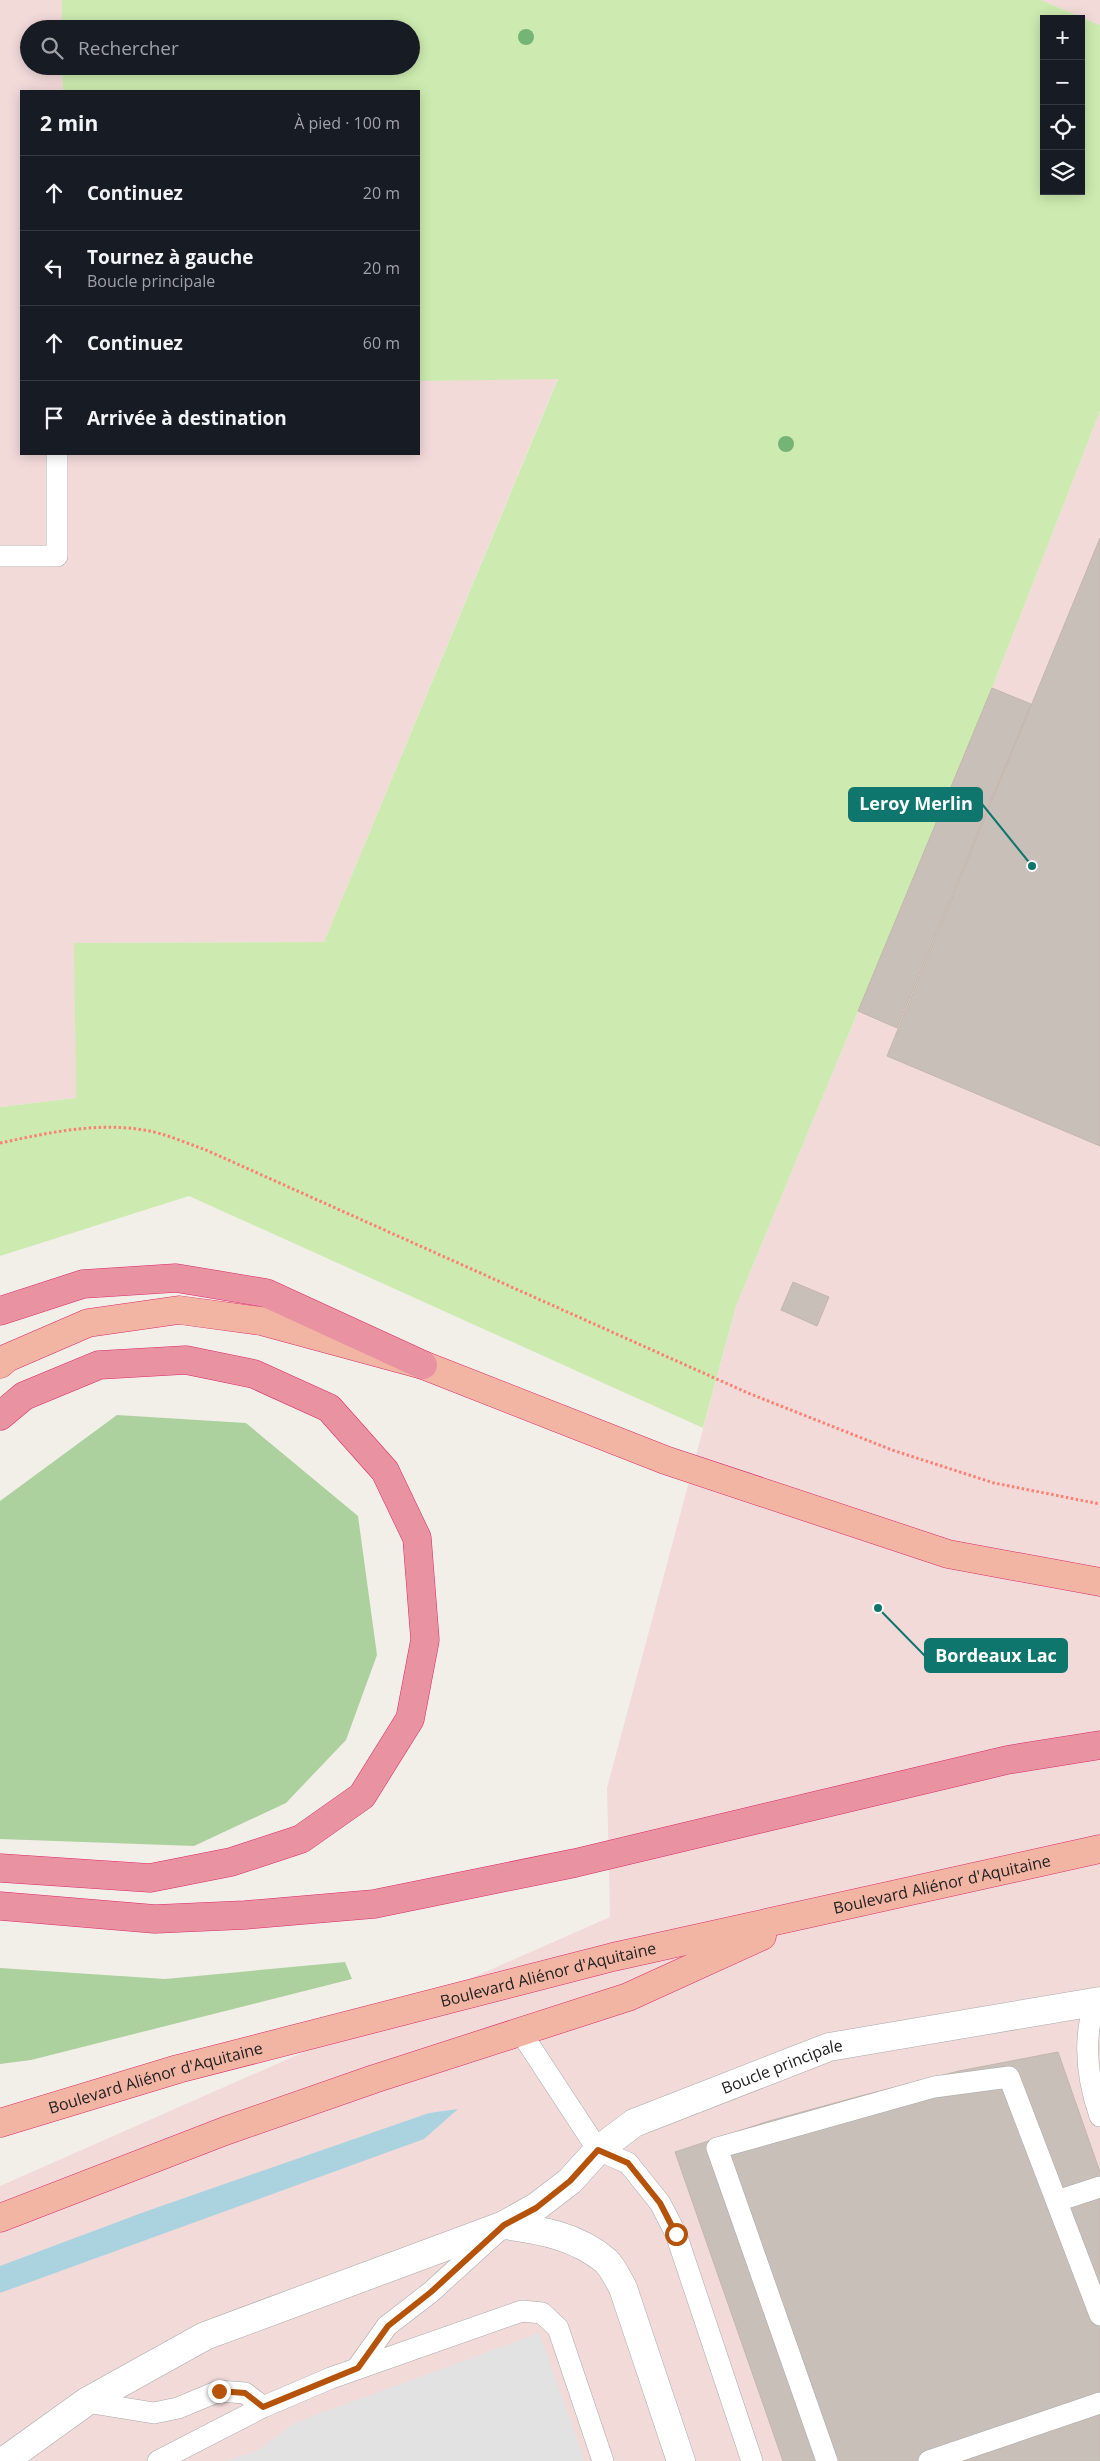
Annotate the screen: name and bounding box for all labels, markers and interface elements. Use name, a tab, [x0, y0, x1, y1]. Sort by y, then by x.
map controls	[1040, 15, 1085, 195]
button: +	[1040, 15, 1085, 60]
search box	[20, 20, 420, 75]
icon: search	[38, 34, 66, 62]
text: Rechercher	[78, 35, 179, 61]
button: −	[1040, 60, 1085, 105]
button: locate	[1040, 105, 1085, 150]
text: 2 min	[40, 109, 98, 137]
text: À pied · 100 m	[294, 112, 400, 134]
button: layers	[1040, 150, 1085, 195]
icon: ahead	[40, 179, 68, 207]
text: Continuez	[87, 180, 183, 206]
text: 20 m	[363, 182, 400, 204]
text: Tournez à gauche	[87, 244, 253, 270]
icon: left	[40, 254, 68, 282]
text: 20 m	[363, 257, 400, 279]
text: Boucle principale	[87, 270, 215, 292]
icon: ahead	[40, 329, 68, 357]
text: Continuez	[87, 330, 183, 356]
text: 60 m	[363, 332, 400, 354]
icon: arrive	[40, 404, 68, 432]
text: Arrivée à destination	[87, 405, 287, 431]
callout: Leroy Merlin	[849, 788, 982, 821]
text: Leroy Merlin	[859, 791, 973, 815]
callout: Bordeaux Lac	[925, 1639, 1067, 1672]
text: Bordeaux Lac	[935, 1643, 1057, 1667]
street label: Boulevard Aliénor d'Aquitaine	[831, 1849, 1053, 1919]
street label: Boulevard Aliénor d'Aquitaine	[438, 1937, 658, 2012]
street label: Boucle principale	[718, 2034, 844, 2099]
street label: Boulevard Aliénor d'Aquitaine	[46, 2037, 265, 2119]
route start	[665, 2223, 688, 2246]
route end	[208, 2380, 231, 2403]

